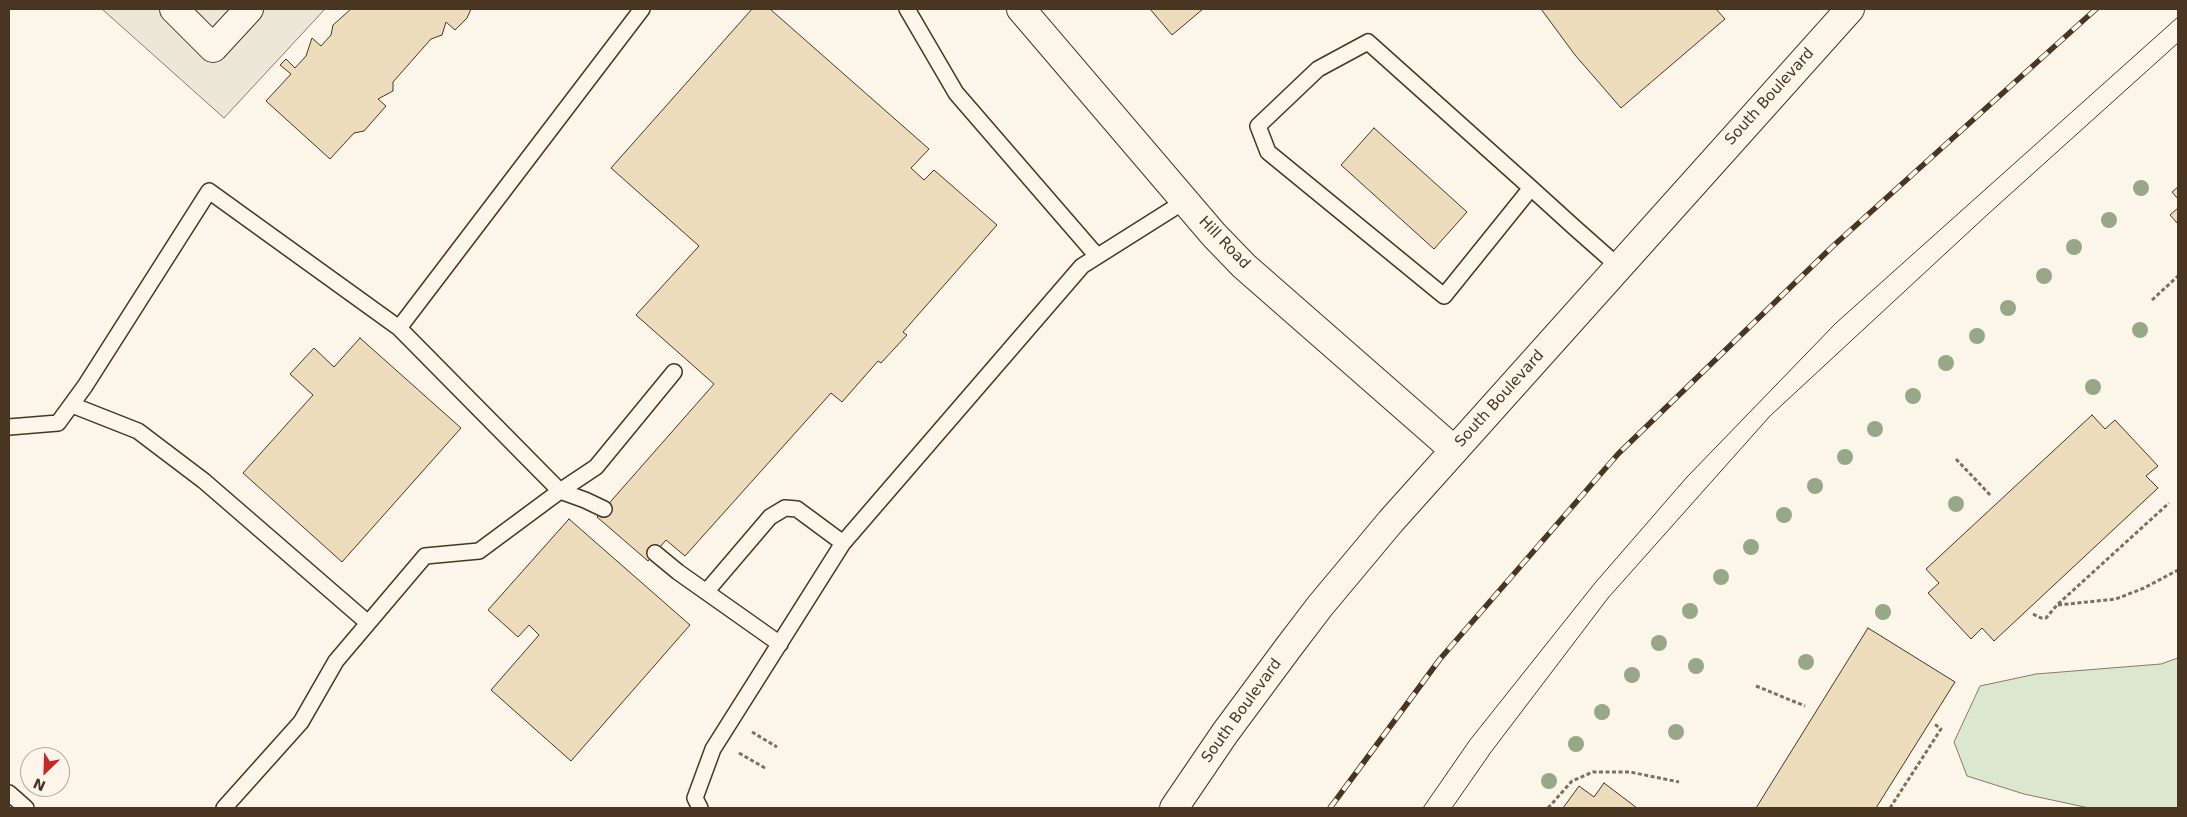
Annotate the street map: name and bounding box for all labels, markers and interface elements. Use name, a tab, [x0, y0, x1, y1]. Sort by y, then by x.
street label: South Boulevard	[1722, 45, 1818, 149]
street label: Hill Road	[1195, 213, 1253, 273]
street label: South Boulevard	[1452, 347, 1548, 451]
street label: South Boulevard	[1198, 655, 1286, 767]
north arrow	[20, 747, 70, 797]
text: N	[31, 775, 48, 794]

